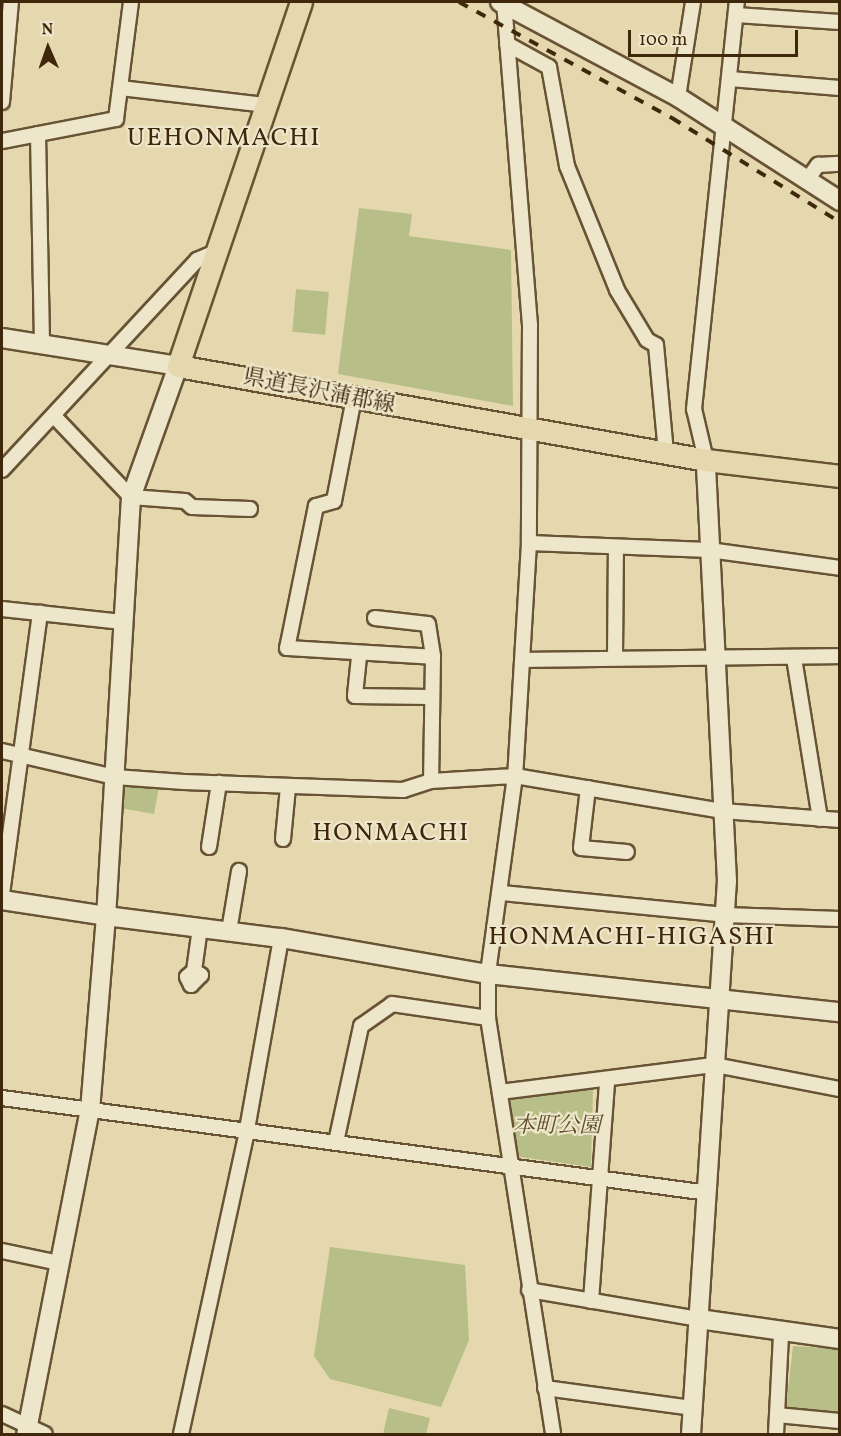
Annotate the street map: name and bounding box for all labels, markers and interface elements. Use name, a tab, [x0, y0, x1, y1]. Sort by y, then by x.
north arrow	[18, 18, 78, 78]
scale bar	[631, 18, 800, 56]
text: N	[41, 19, 54, 41]
text: 100 m	[639, 28, 688, 53]
district label: UEHONMACHI	[127, 123, 321, 155]
street label: 県道長沢蒲郡線	[241, 364, 397, 420]
district label: HONMACHI	[312, 818, 470, 850]
district label: HONMACHI-HIGASHI	[488, 922, 776, 954]
park label: 本町公園	[513, 1114, 601, 1140]

